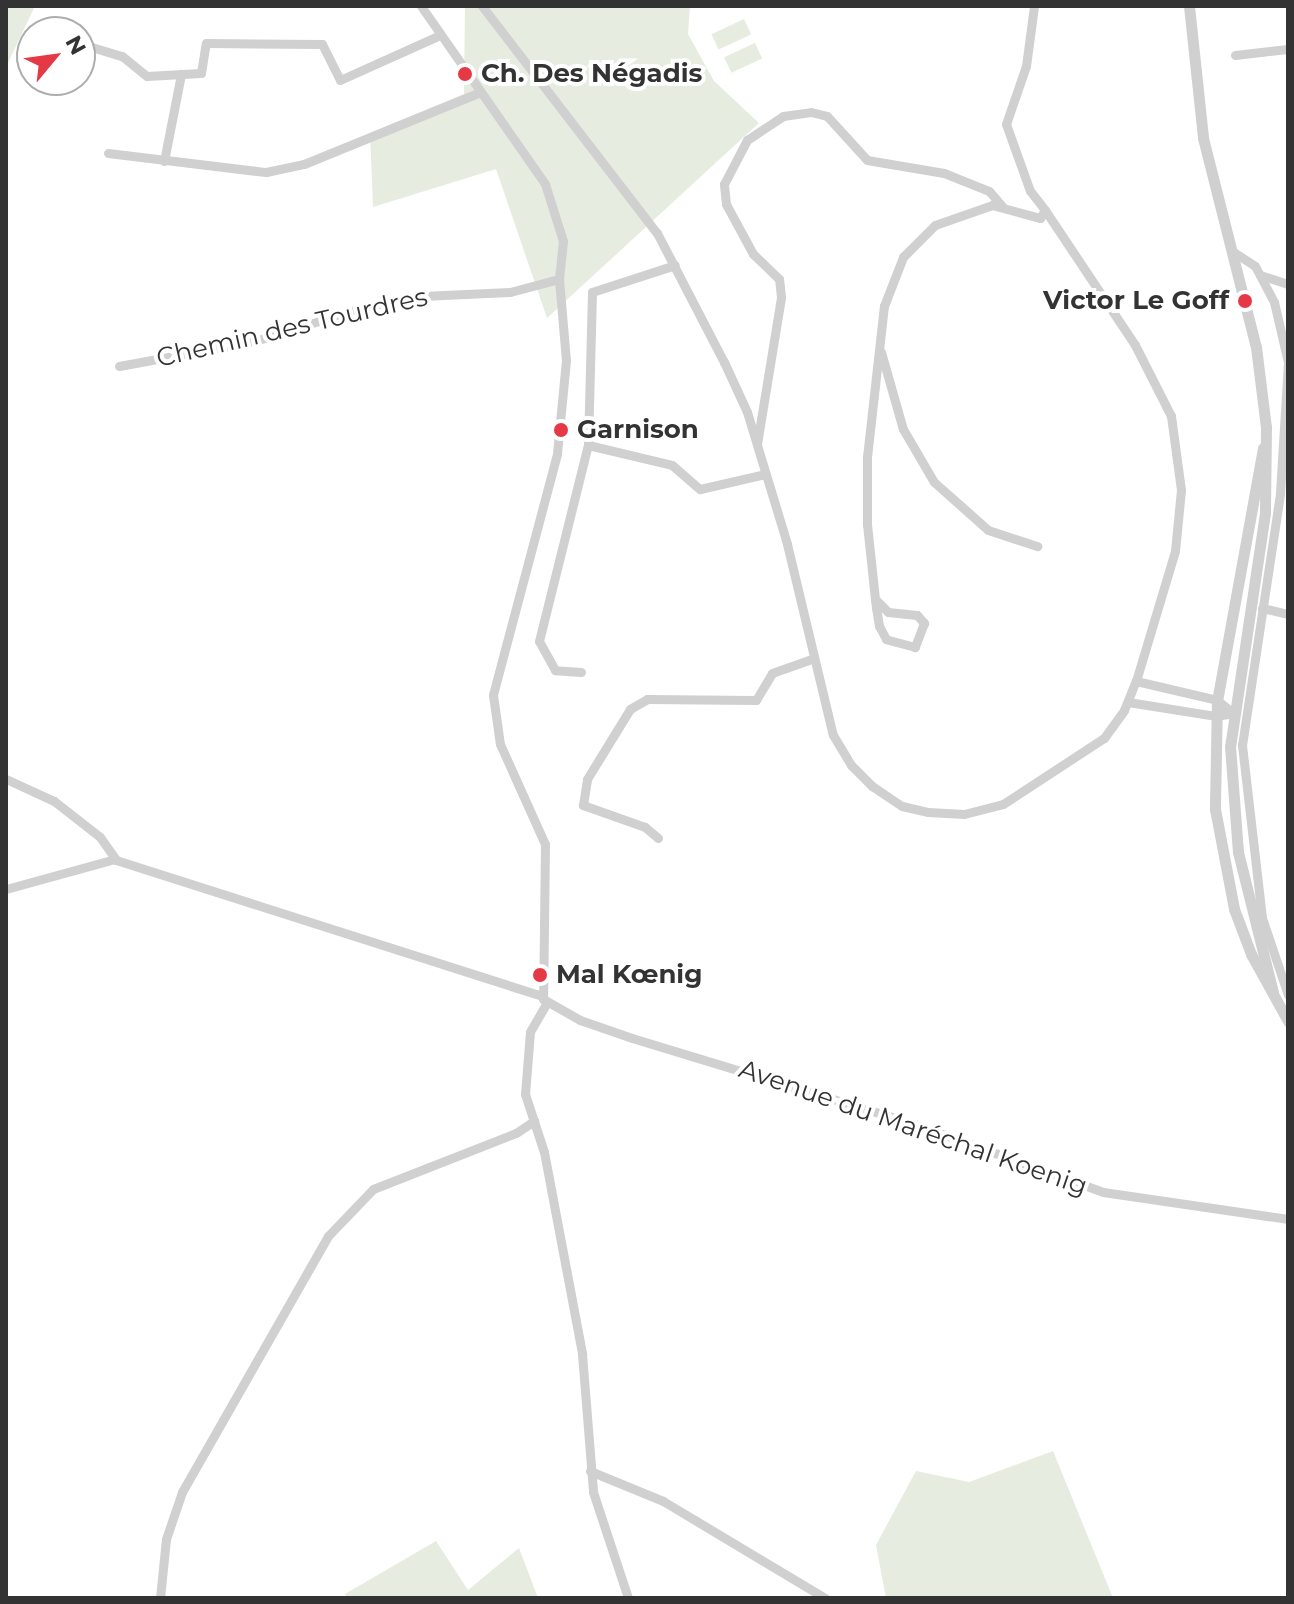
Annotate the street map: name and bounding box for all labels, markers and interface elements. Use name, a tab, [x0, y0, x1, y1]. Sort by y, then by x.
north arrow	[16, 16, 96, 96]
text: N	[60, 31, 92, 59]
place label: Ch. Des Négadis	[481, 58, 702, 90]
marker: Ch. Des Négadis	[456, 65, 474, 83]
street label: Chemin des Tourdres	[154, 282, 430, 374]
place label: Victor Le Goff	[1043, 285, 1229, 317]
marker: Victor Le Goff	[1236, 292, 1254, 310]
place label: Garnison	[577, 414, 699, 446]
marker: Garnison	[552, 421, 570, 439]
place label: Mal Kœnig	[556, 959, 702, 991]
marker: Mal Kœnig	[531, 966, 549, 984]
street label: Avenue du Maréchal Koenig	[735, 1054, 1091, 1202]

